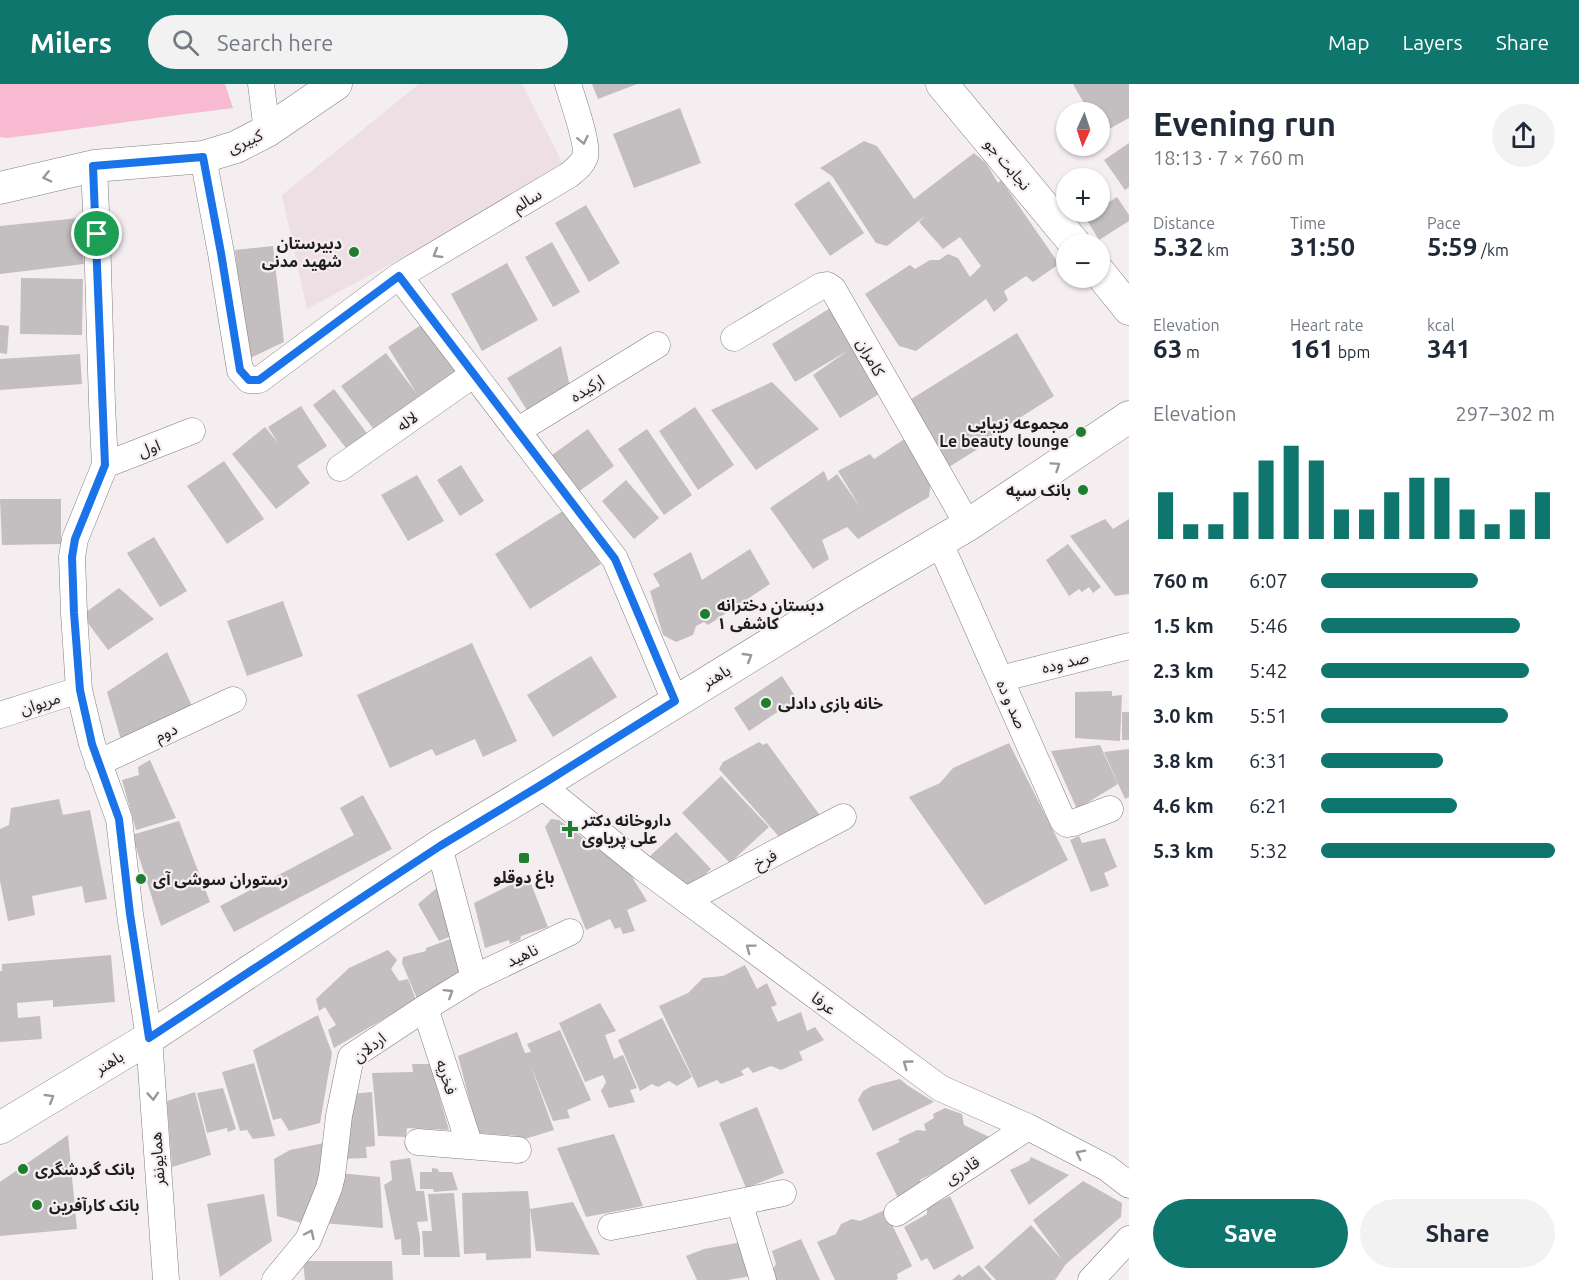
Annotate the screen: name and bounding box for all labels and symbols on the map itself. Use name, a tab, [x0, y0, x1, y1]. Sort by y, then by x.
north arrow	[1056, 102, 1110, 156]
street label: کبیری	[225, 125, 266, 158]
one-way arrow	[576, 135, 589, 145]
street label: نجابت جو	[981, 135, 1035, 194]
one-way arrow	[42, 170, 52, 183]
street label: سالم	[509, 184, 547, 219]
pin	[71, 208, 122, 259]
place label: دبیرستان شهید مدنی	[262, 234, 342, 271]
marker: دبیرستان شهید مدنی	[347, 245, 361, 259]
one-way arrow	[433, 246, 443, 258]
street label: کامران	[852, 335, 889, 380]
street label: ارکیده	[567, 371, 608, 406]
street label: لاله	[393, 408, 421, 434]
place label: مجموعه زیبایی Le beauty lounge	[939, 414, 1069, 450]
marker: مجموعه زیبایی Le beauty lounge	[1074, 425, 1088, 439]
street label: اول	[135, 436, 163, 462]
one-way arrow	[1049, 462, 1060, 473]
place label: بانک سپه	[1006, 481, 1071, 501]
marker: بانک سپه	[1076, 483, 1090, 497]
place label: دبستان دخترانه کاشفی ۱	[717, 596, 824, 633]
marker: دبستان دخترانه کاشفی ۱	[698, 607, 712, 621]
street label: صد وده	[1040, 647, 1091, 677]
one-way arrow	[741, 654, 752, 665]
street label: باهنر	[698, 661, 734, 693]
street label: صد و ده	[992, 677, 1031, 732]
street label: مریوان	[18, 688, 63, 719]
place label: خانه بازی دادلی	[778, 694, 883, 713]
marker: خانه بازی دادلی	[759, 696, 773, 710]
street label: دوم	[152, 719, 182, 749]
place label: داروخانه دکتر علی پریاوی	[581, 811, 671, 849]
marker: داروخانه دکتر علی پریاوی	[563, 822, 577, 836]
street label: فرخ	[750, 845, 782, 876]
marker: باغ دوقلو	[517, 851, 531, 865]
place label: باغ دوقلو	[493, 868, 555, 889]
place label: رستوران سوشی آی	[153, 870, 288, 889]
marker: رستوران سوشی آی	[134, 872, 148, 886]
street label: ناهید	[503, 940, 541, 970]
one-way arrow	[746, 945, 757, 956]
street label: عرفا	[808, 988, 840, 1019]
one-way arrow	[443, 989, 453, 1001]
street label: اردلان	[349, 1028, 390, 1066]
street label: باهنر	[91, 1047, 127, 1079]
street label: فخریه	[432, 1057, 461, 1097]
one-way arrow	[903, 1060, 914, 1071]
one-way arrow	[146, 1092, 159, 1101]
one-way arrow	[44, 1093, 54, 1105]
street label: همایونفر	[146, 1131, 169, 1188]
one-way arrow	[1075, 1149, 1086, 1161]
street label: قادری	[941, 1152, 983, 1189]
place label: بانک گردشگری	[35, 1160, 135, 1179]
marker: بانک گردشگری	[16, 1162, 30, 1176]
place label: بانک کارآفرین	[49, 1196, 140, 1215]
marker: بانک کارآفرین	[30, 1198, 44, 1212]
one-way arrow	[303, 1229, 315, 1240]

